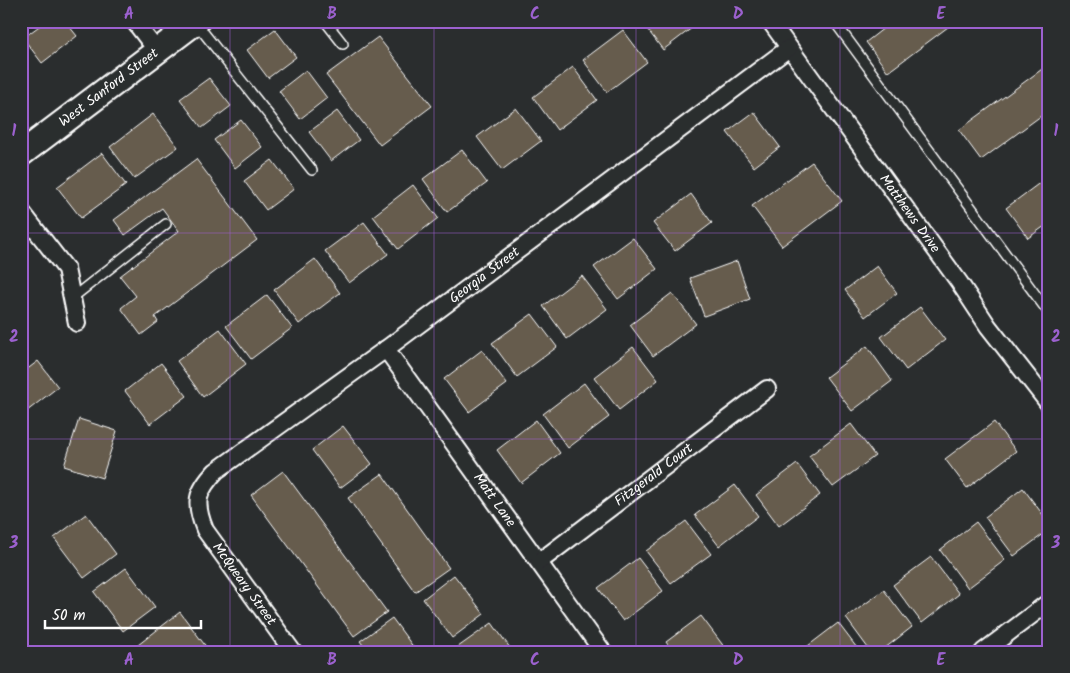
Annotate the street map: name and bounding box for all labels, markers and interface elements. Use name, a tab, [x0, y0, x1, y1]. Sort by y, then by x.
text: A	[124, 2, 134, 27]
text: B	[327, 2, 337, 27]
text: C	[530, 2, 540, 27]
text: D	[733, 2, 744, 27]
text: E	[937, 2, 947, 27]
street label: West Sanford Street	[54, 42, 164, 133]
text: 1	[12, 119, 17, 144]
text: 1	[1054, 119, 1059, 144]
street label: Matthews Drive	[874, 170, 946, 258]
street label: Georgia Street	[444, 241, 525, 309]
text: 2	[9, 325, 19, 350]
text: 2	[1051, 325, 1061, 350]
street label: Fitzgerald Court	[610, 437, 698, 512]
street label: Matt Lane	[467, 469, 522, 532]
text: 3	[9, 531, 19, 556]
text: 3	[1051, 531, 1061, 556]
street label: McQueary Street	[206, 538, 282, 631]
scale bar	[45, 598, 201, 630]
text: 50 m	[52, 604, 86, 628]
text: A	[124, 648, 134, 673]
text: B	[327, 648, 337, 673]
text: C	[530, 648, 540, 673]
text: D	[733, 648, 744, 673]
text: E	[937, 648, 947, 673]

